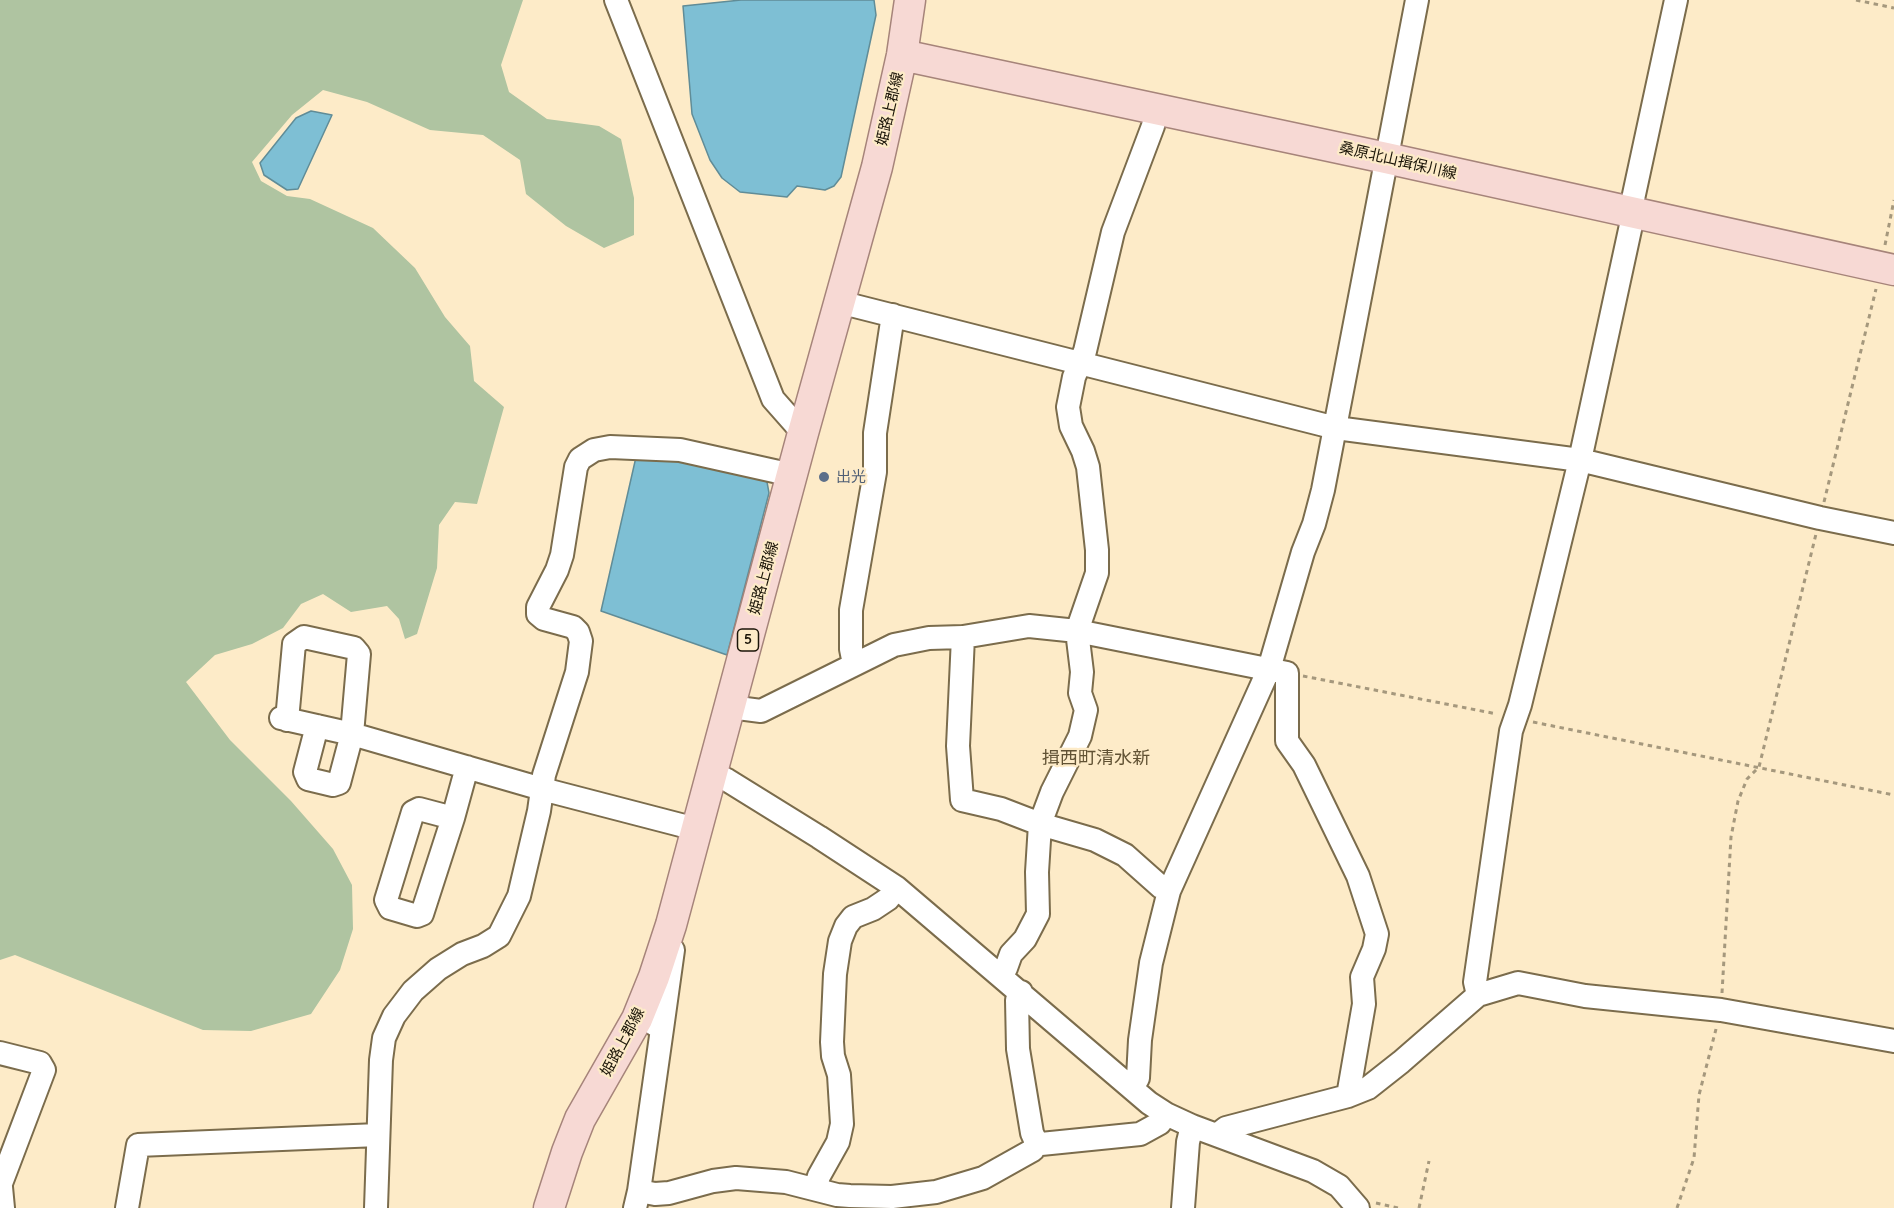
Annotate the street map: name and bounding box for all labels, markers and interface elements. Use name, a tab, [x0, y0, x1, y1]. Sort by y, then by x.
street label: 姫路上郡線	[873, 70, 907, 148]
street label: 桑原北山揖保川線	[1338, 139, 1458, 183]
place label: 出光	[836, 468, 866, 486]
marker: 出光	[817, 470, 831, 484]
street label: 姫路上郡線	[746, 539, 782, 617]
road number: 5	[738, 629, 758, 651]
district label: 揖西町清水新	[1042, 748, 1150, 770]
street label: 姫路上郡線	[597, 1005, 649, 1079]

